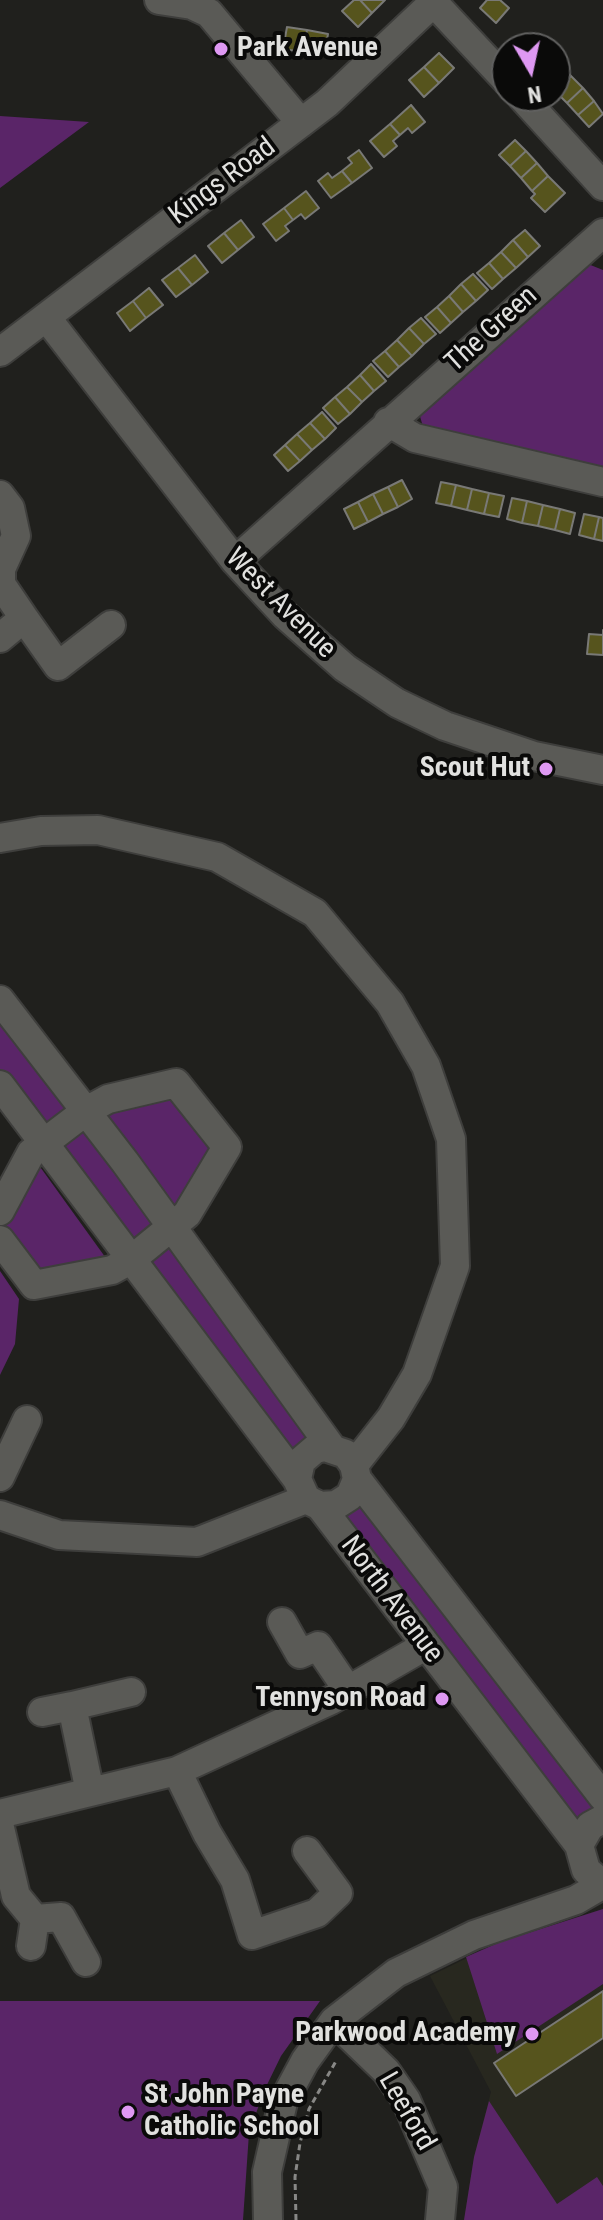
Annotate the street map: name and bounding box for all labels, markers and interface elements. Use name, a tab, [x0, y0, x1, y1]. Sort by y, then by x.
place label: Park Avenue	[237, 32, 378, 66]
north arrow	[491, 32, 571, 112]
marker: Park Avenue	[212, 40, 230, 58]
text: N	[526, 81, 543, 108]
street label: Kings Road	[163, 131, 283, 233]
street label: The Green	[439, 280, 545, 380]
street label: West Avenue	[218, 542, 342, 666]
place label: Scout Hut	[420, 752, 530, 786]
marker: Scout Hut	[537, 760, 555, 778]
street label: North Avenue	[333, 1530, 449, 1670]
place label: Tennyson Road	[255, 1682, 426, 1716]
marker: Tennyson Road	[433, 1690, 451, 1708]
place label: Parkwood Academy	[295, 2017, 516, 2051]
marker: Parkwood Academy	[523, 2025, 541, 2043]
street label: Leeford	[370, 2067, 442, 2157]
place label: St John Payne Catholic School	[144, 2079, 320, 2145]
marker: St John Payne Catholic School	[119, 2103, 137, 2121]

